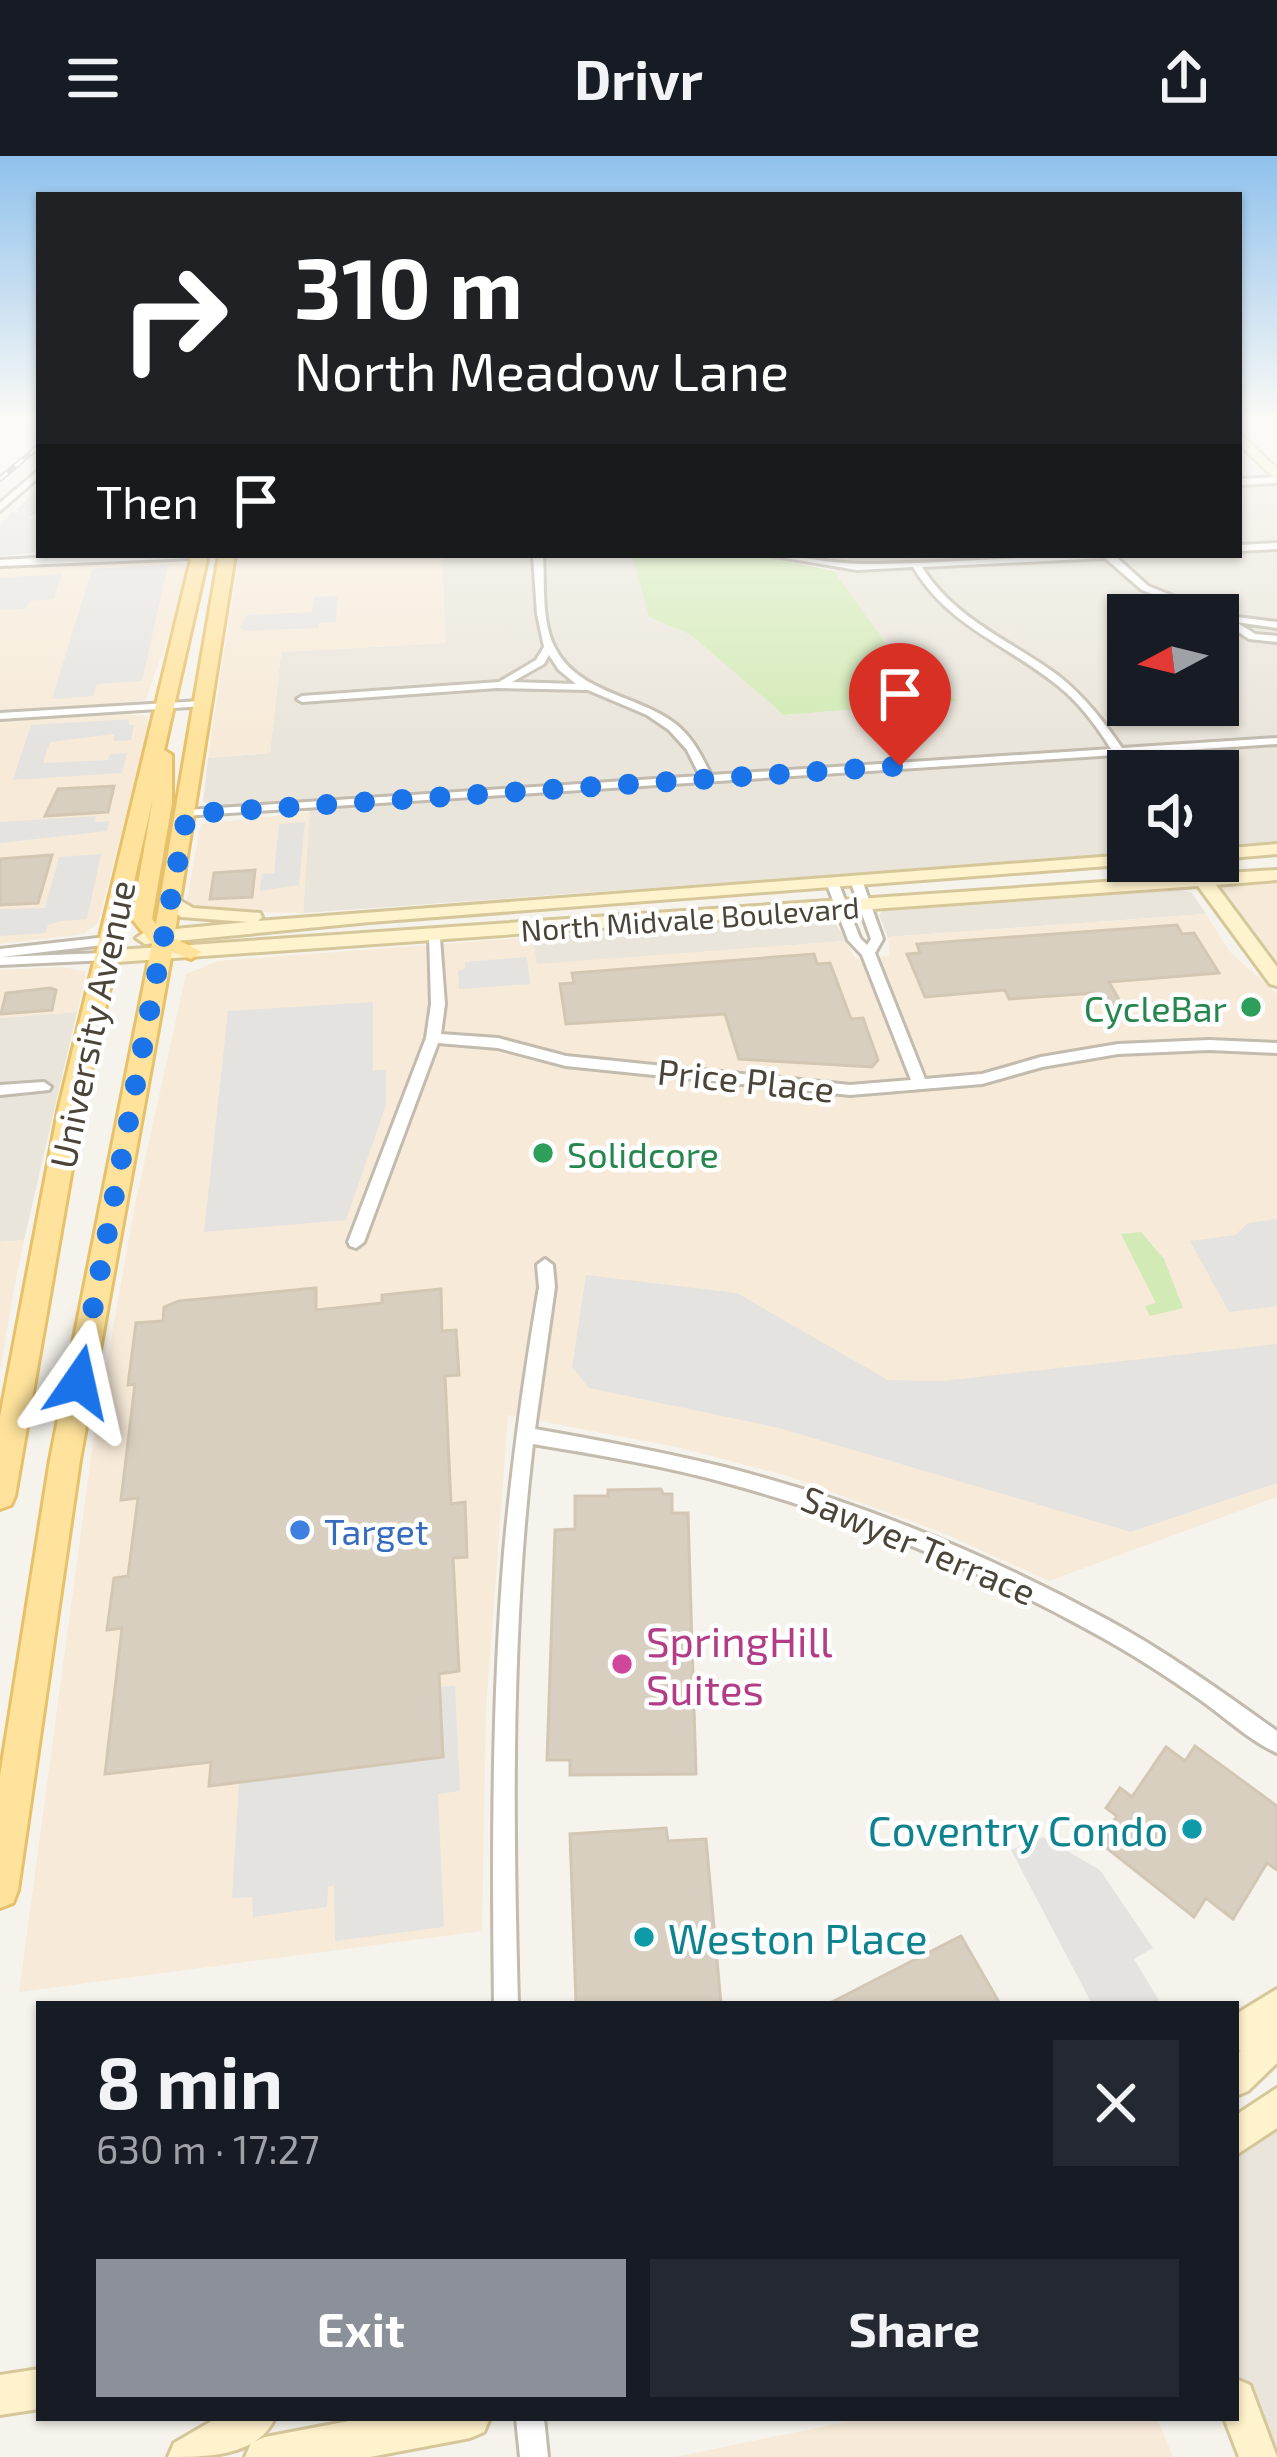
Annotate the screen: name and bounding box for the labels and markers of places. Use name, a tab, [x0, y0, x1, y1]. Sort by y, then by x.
pin	[849, 643, 951, 766]
place label: CycleBar	[1084, 986, 1227, 1029]
marker: CycleBar	[1238, 994, 1264, 1020]
place label: Solidcore	[567, 1132, 719, 1175]
marker: Solidcore	[530, 1140, 556, 1166]
place label: Target	[324, 1509, 429, 1552]
marker: Target	[287, 1517, 313, 1543]
place label: SpringHill Suites	[646, 1615, 833, 1713]
marker: SpringHill Suites	[609, 1651, 635, 1677]
place label: Coventry Condo	[868, 1804, 1168, 1854]
marker: Coventry Condo	[1179, 1816, 1205, 1842]
place label: Weston Place	[668, 1912, 928, 1962]
marker: Weston Place	[631, 1924, 657, 1950]

